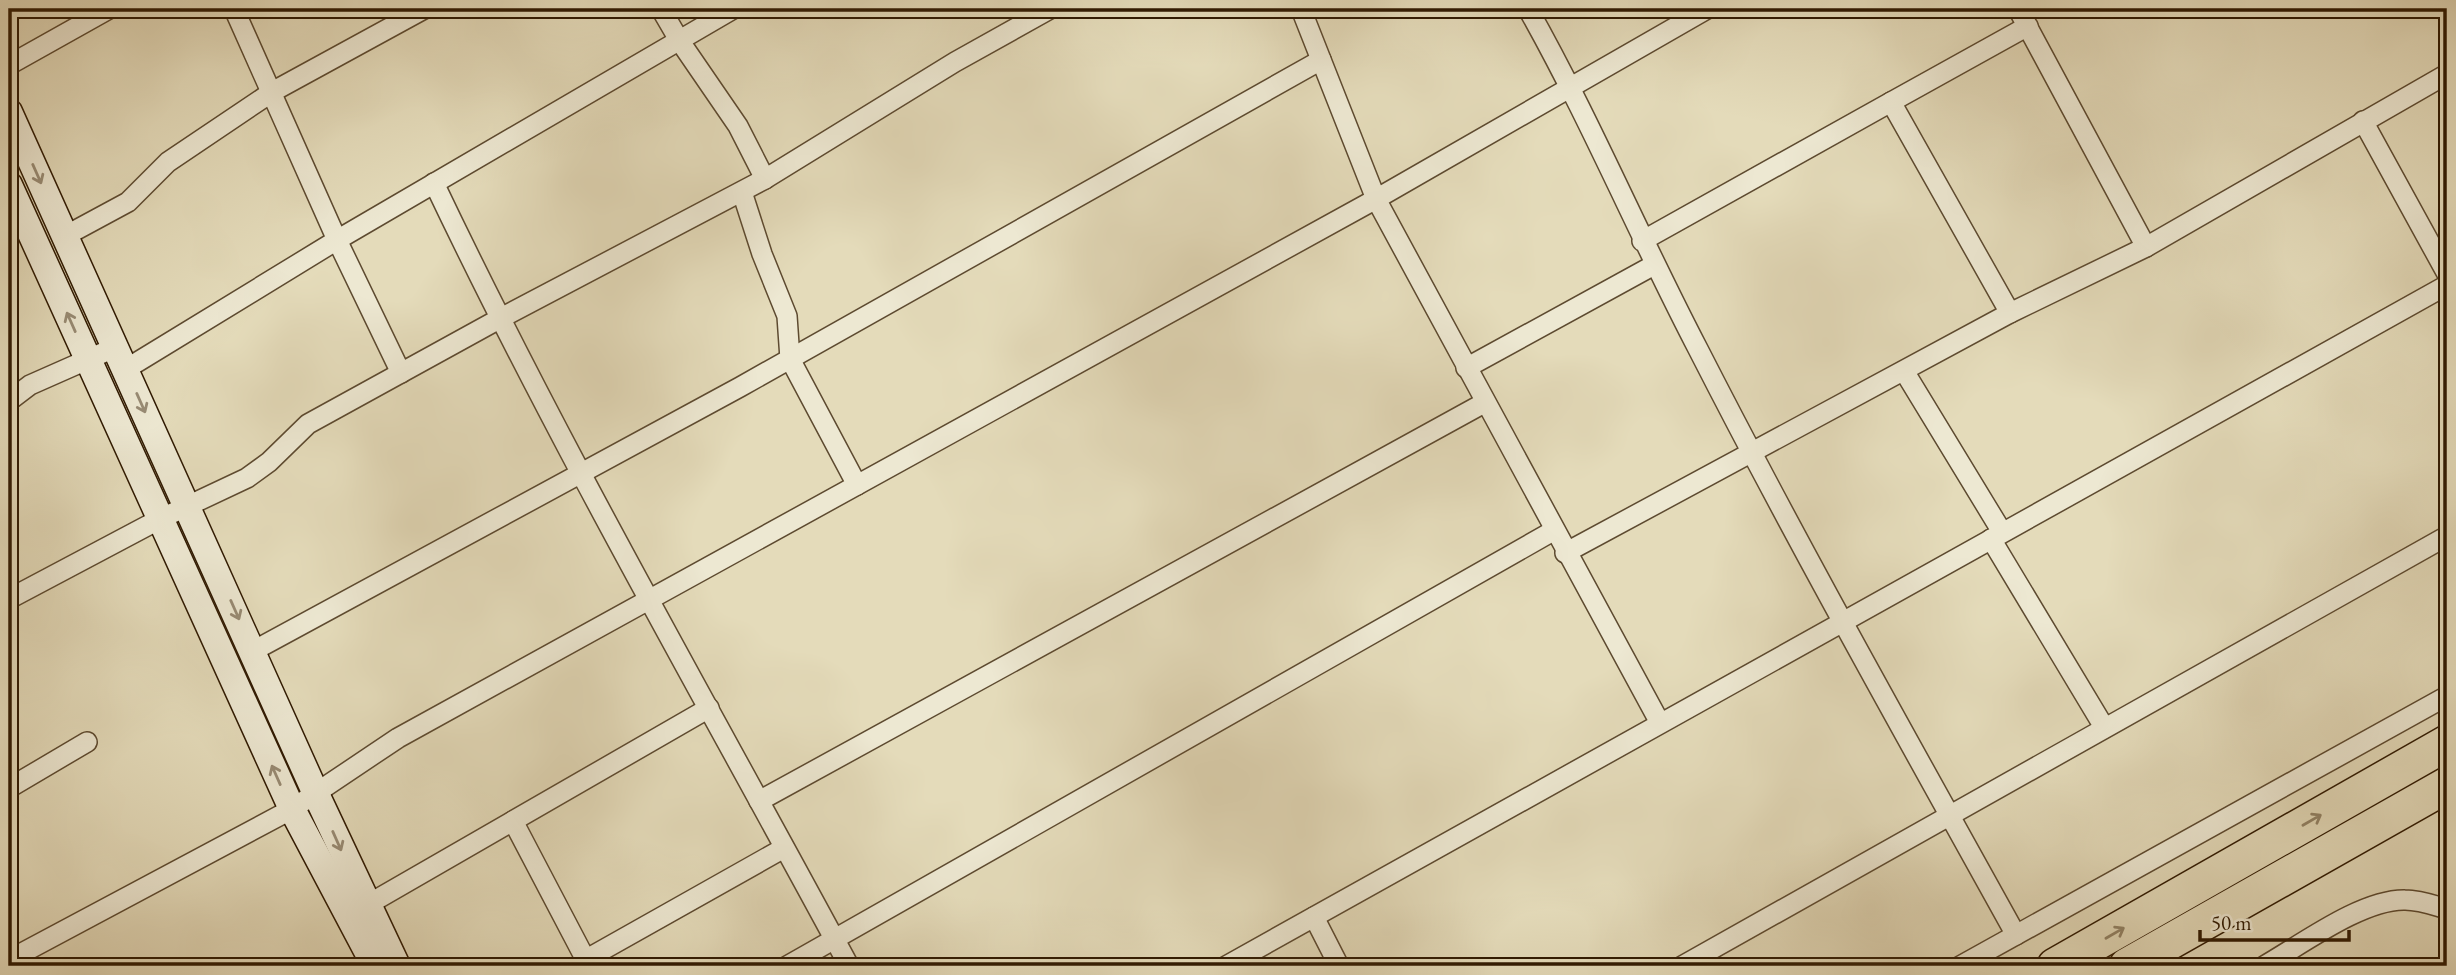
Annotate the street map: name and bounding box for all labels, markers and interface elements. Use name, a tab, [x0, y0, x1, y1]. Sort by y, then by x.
one-way arrow	[31, 162, 44, 184]
one-way arrow	[64, 312, 77, 334]
one-way arrow	[135, 392, 148, 413]
one-way arrow	[229, 599, 242, 621]
one-way arrow	[269, 765, 282, 786]
one-way arrow	[2302, 813, 2322, 827]
one-way arrow	[331, 829, 344, 851]
scale bar	[2200, 898, 2349, 942]
text: 50 m	[2211, 909, 2252, 936]
one-way arrow	[2104, 926, 2124, 940]

